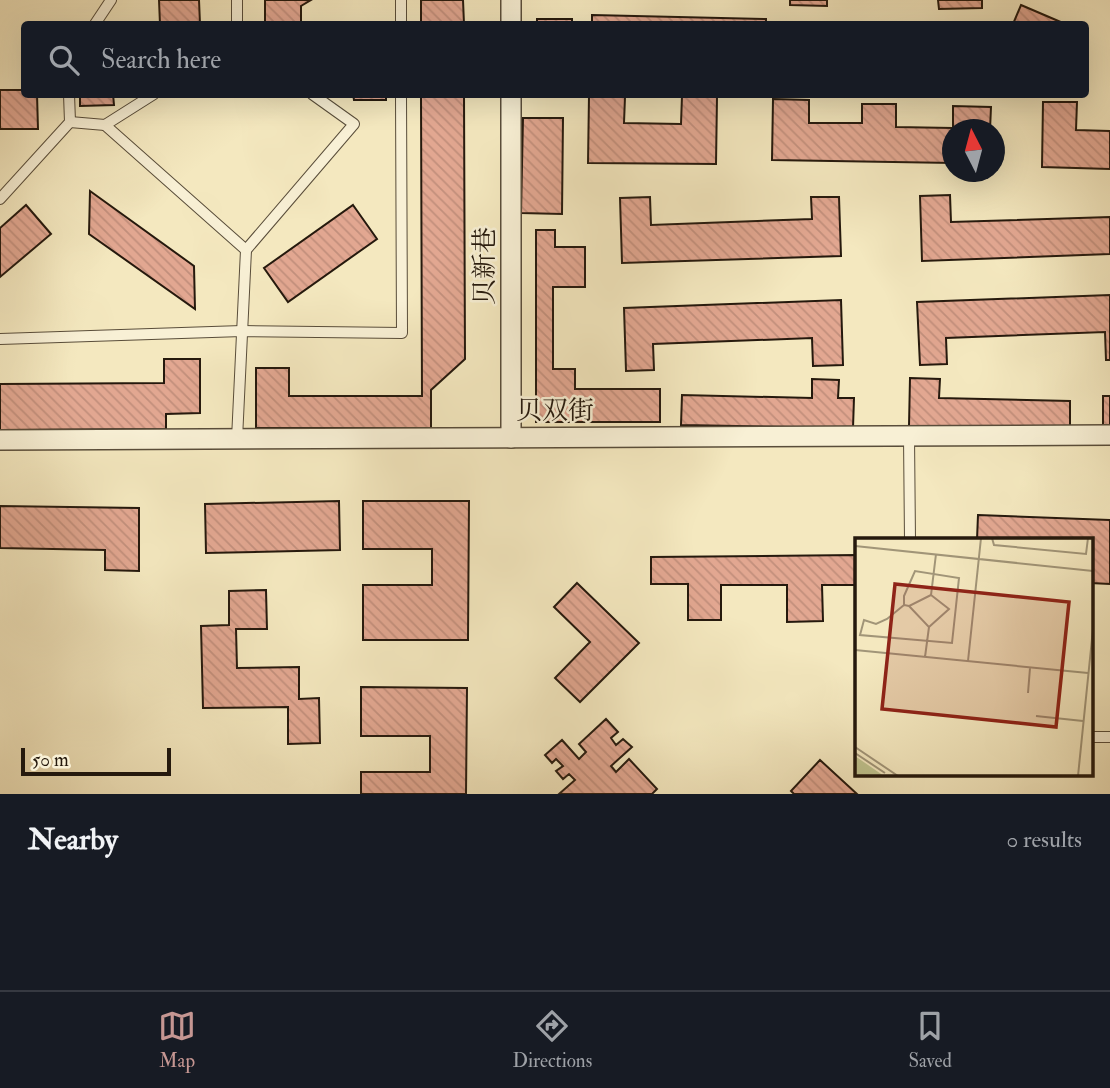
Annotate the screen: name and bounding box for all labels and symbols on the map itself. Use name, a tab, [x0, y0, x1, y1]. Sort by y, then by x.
north arrow	[942, 119, 1005, 182]
street label: 贝新巷	[469, 227, 501, 305]
street label: 贝双街	[516, 395, 594, 427]
inset map	[855, 538, 1092, 776]
scale bar	[21, 745, 172, 777]

